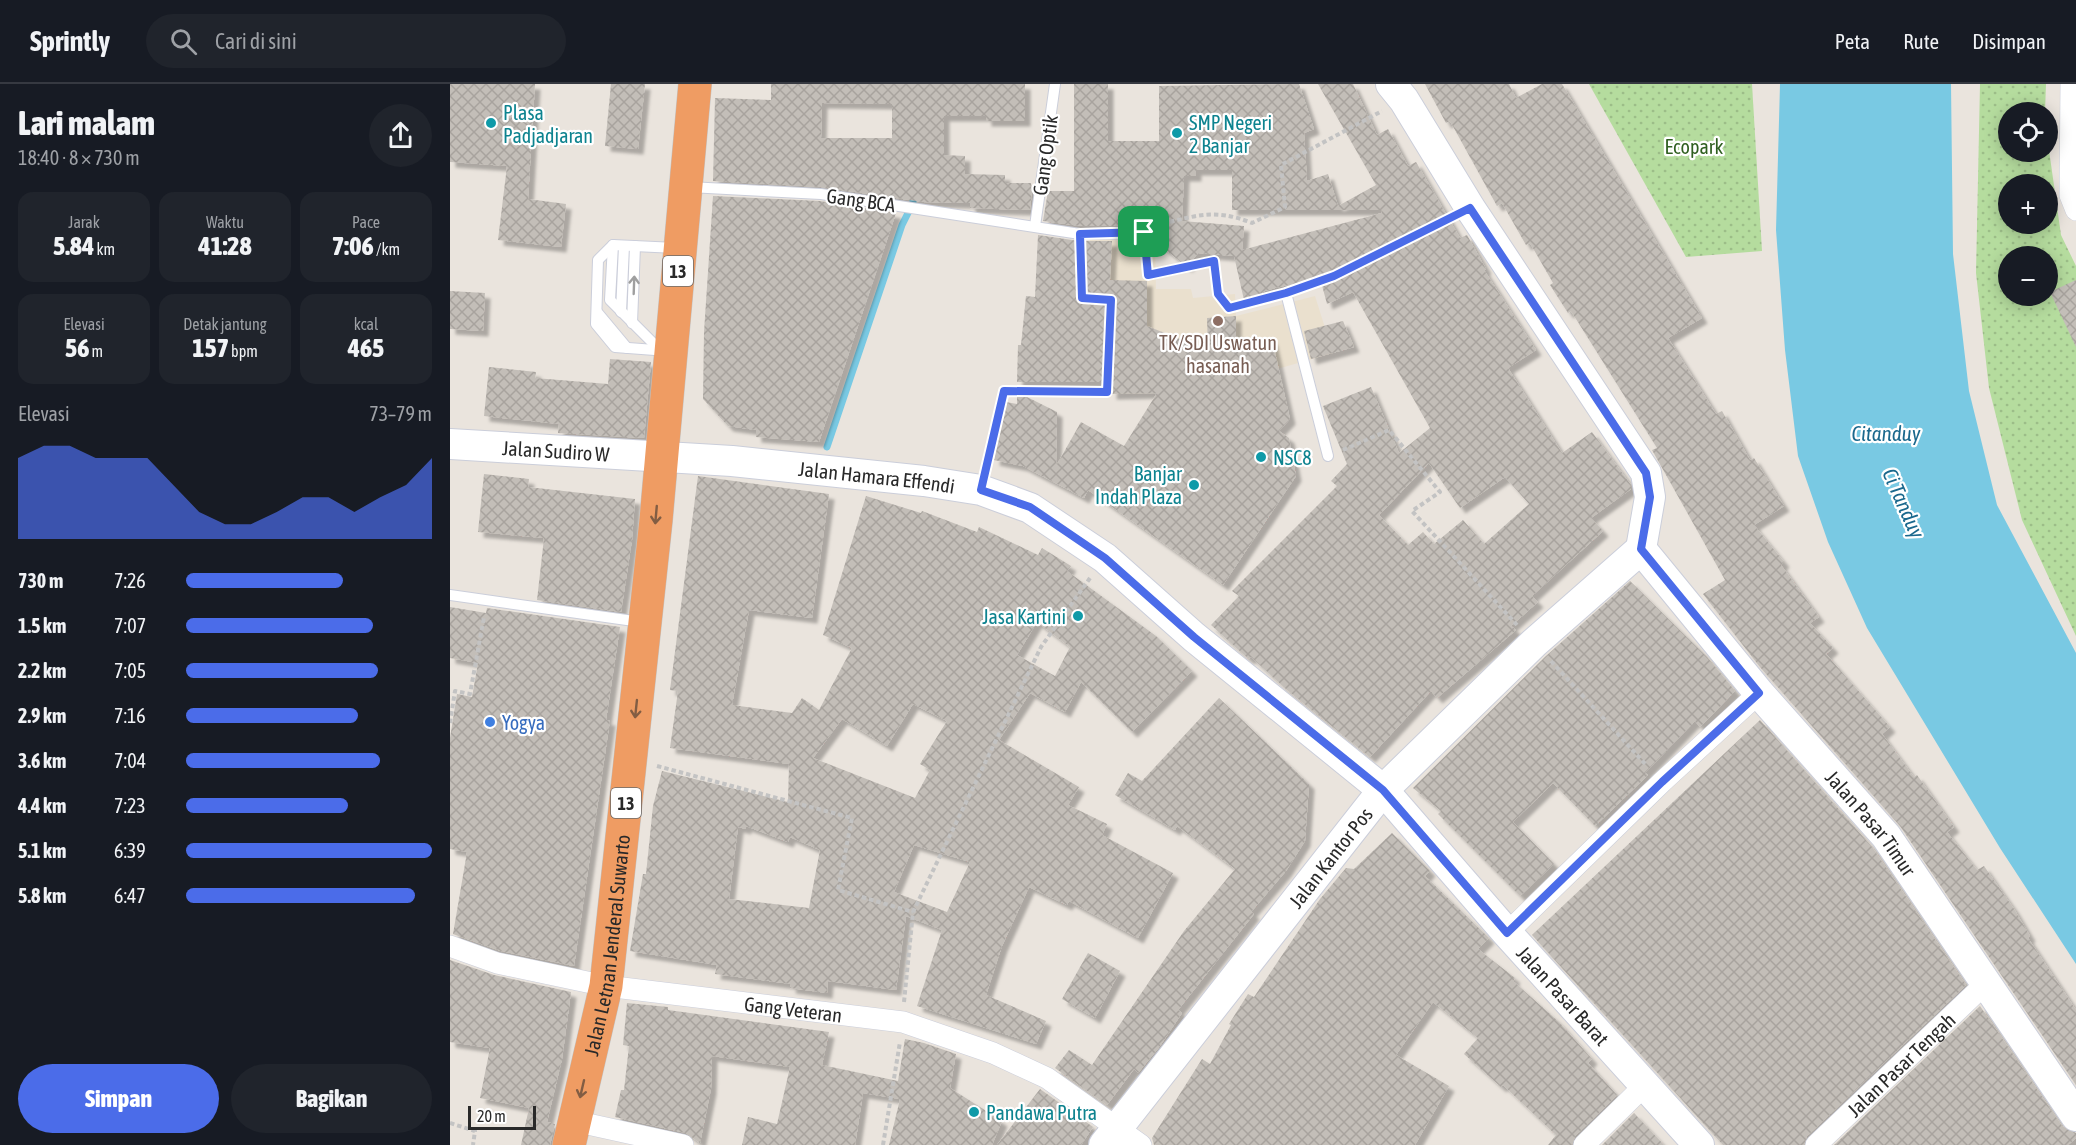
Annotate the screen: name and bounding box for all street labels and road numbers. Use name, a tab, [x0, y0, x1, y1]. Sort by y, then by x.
street label: Gang Optik	[1028, 113, 1062, 197]
street label: Gang BCA	[825, 184, 897, 216]
road number: 13	[663, 256, 693, 286]
street label: Jalan Sudiro W	[501, 436, 611, 465]
street label: Jalan Hamara Effendi	[797, 456, 957, 497]
street label: Jalan Pasar Timur	[1821, 765, 1922, 881]
road number: 13	[611, 788, 641, 818]
street label: Jalan Kantor Pos	[1284, 803, 1377, 912]
street label: Jalan Letnan Jenderal Suwarto	[579, 833, 634, 1058]
street label: Jalan Pasar Barat	[1513, 941, 1614, 1050]
street label: Gang Veteran	[743, 991, 844, 1026]
street label: Jalan Pasar Tengah	[1842, 1008, 1959, 1121]

